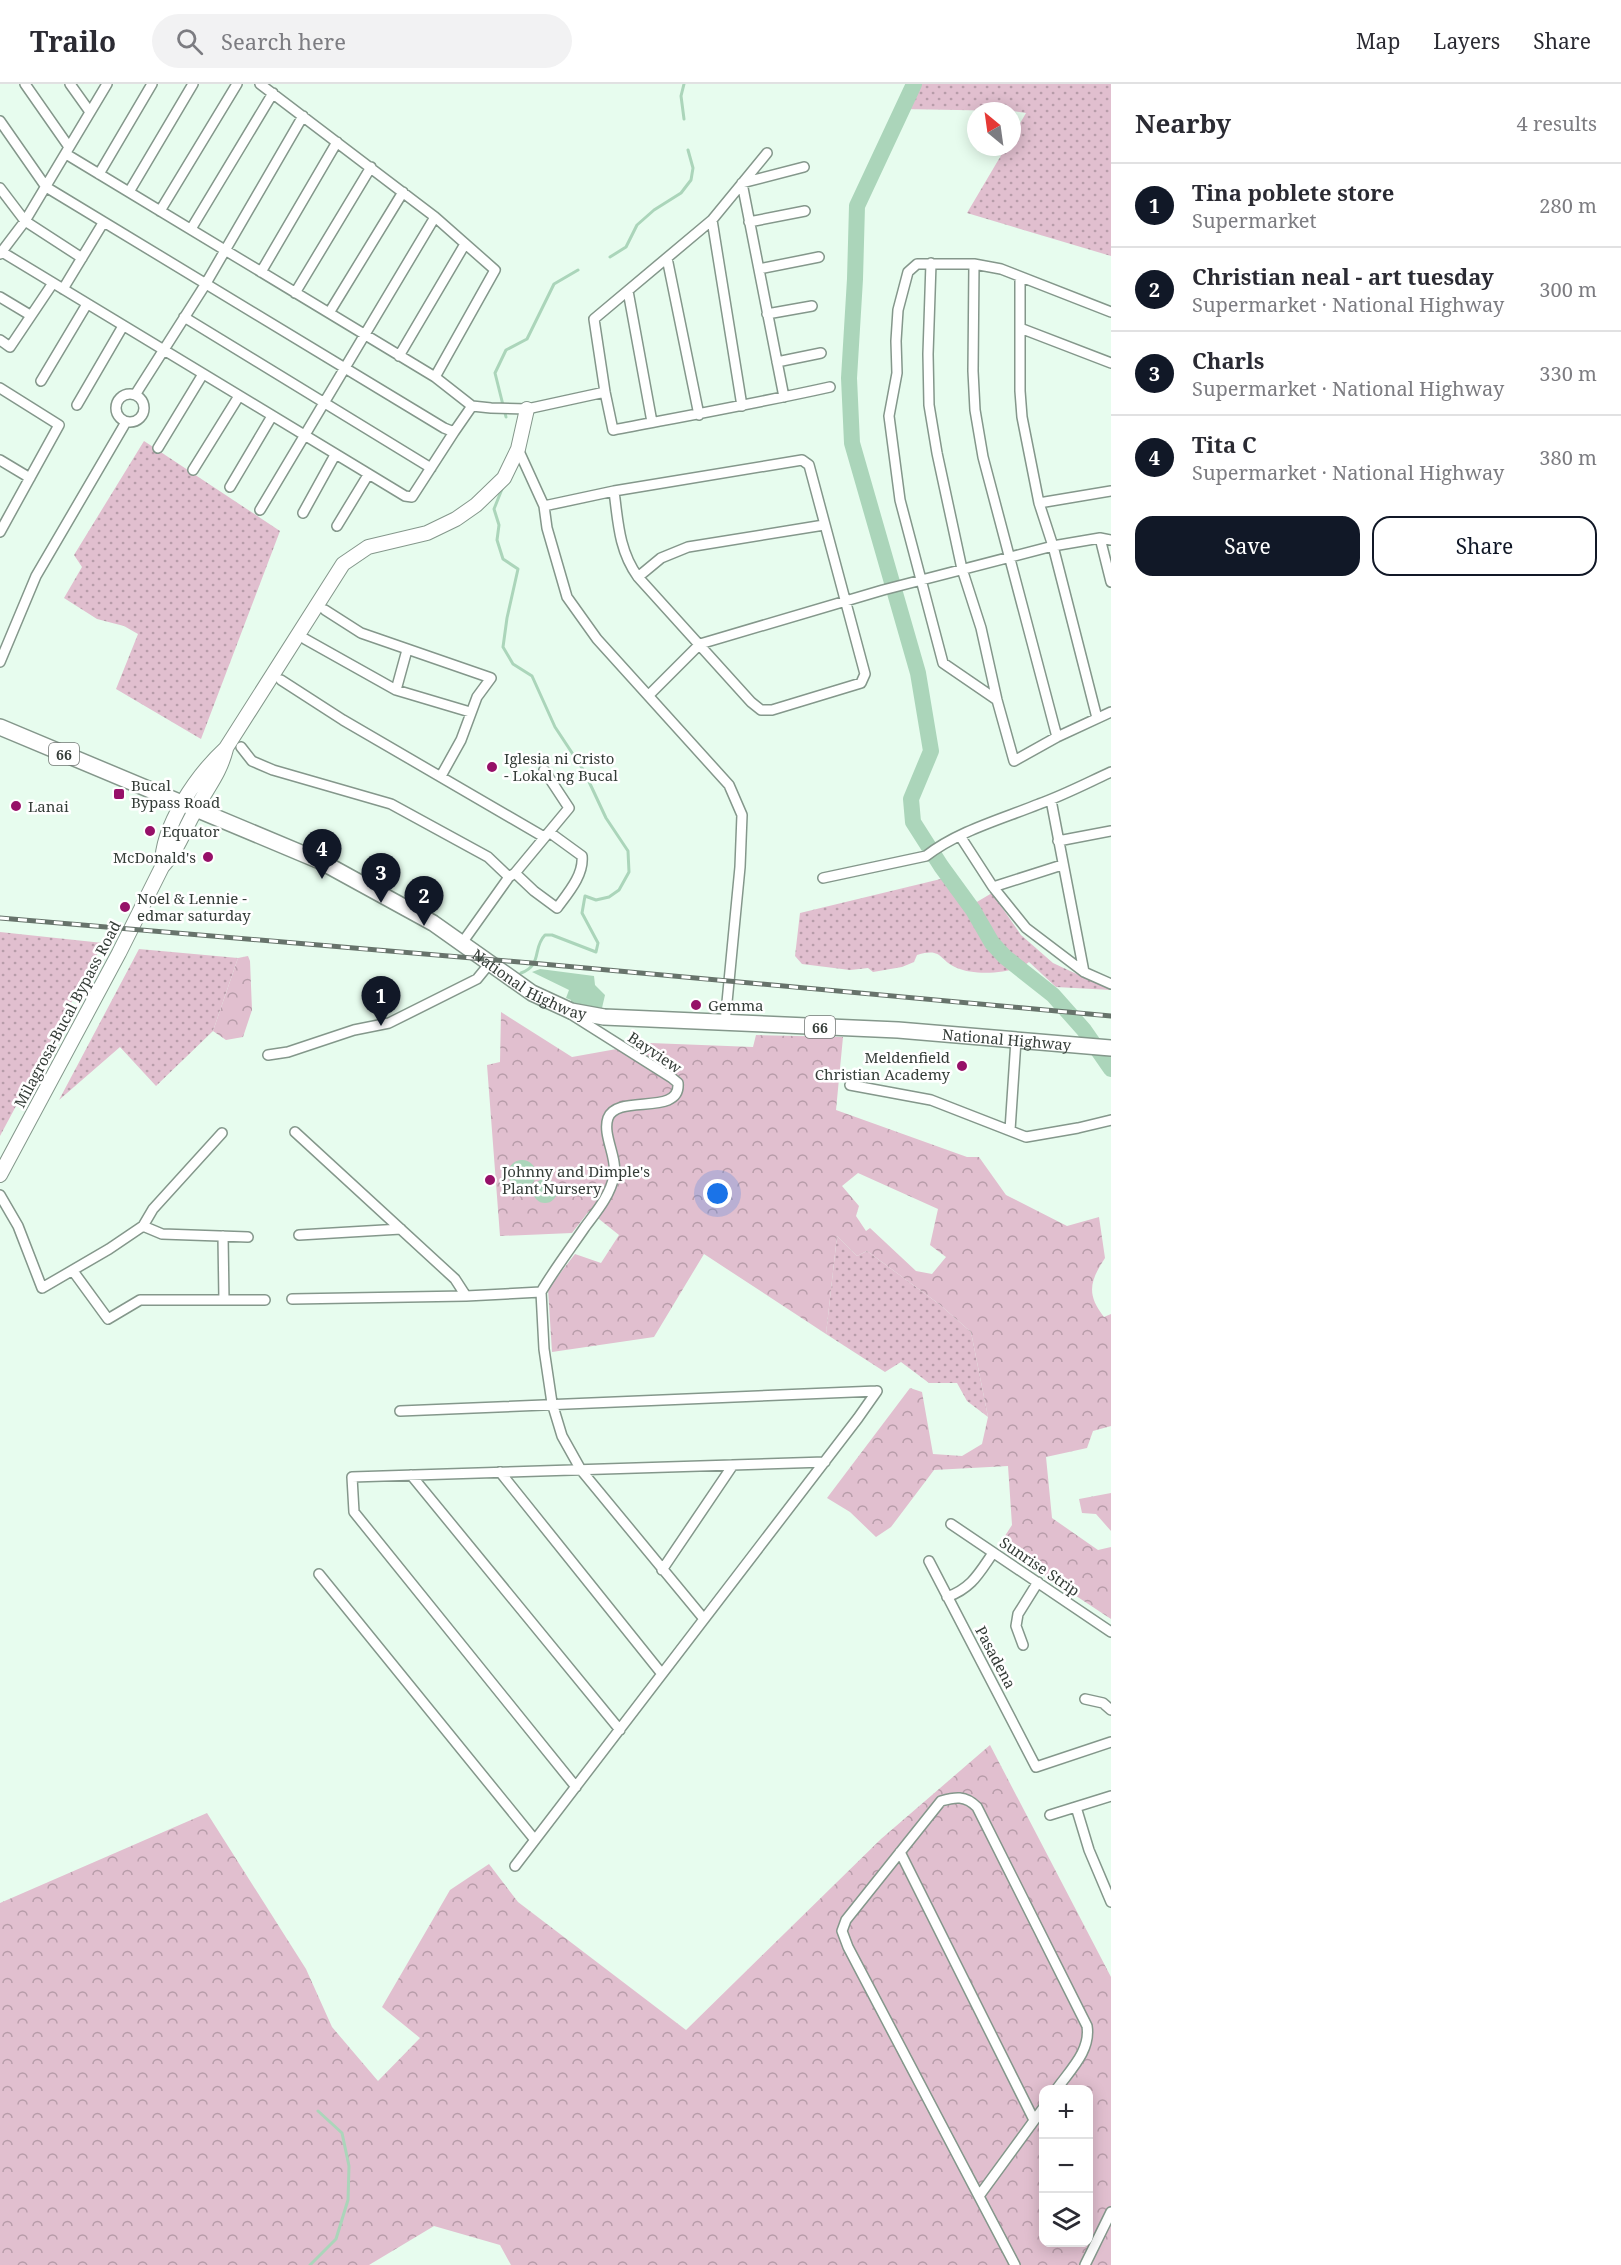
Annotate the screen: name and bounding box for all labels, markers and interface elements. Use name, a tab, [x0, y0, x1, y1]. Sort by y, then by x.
search box	[152, 14, 572, 68]
text: Trailo	[30, 22, 116, 60]
icon: search	[173, 25, 206, 58]
text: Search here	[221, 26, 346, 56]
text: Map	[1356, 27, 1400, 55]
text: Layers	[1433, 27, 1500, 55]
text: Share	[1533, 27, 1591, 55]
north arrow	[967, 102, 1021, 156]
text: Nearby	[1135, 105, 1231, 141]
text: 4 results	[1517, 110, 1597, 137]
text: Tina poblete store	[1192, 177, 1394, 207]
text: 1	[1149, 192, 1160, 219]
text: 280 m	[1539, 192, 1597, 219]
text: Supermarket	[1192, 207, 1317, 234]
text: Christian neal - art tuesday	[1192, 261, 1494, 291]
text: 2	[1149, 276, 1160, 303]
text: 300 m	[1539, 276, 1597, 303]
text: Supermarket · National Highway	[1192, 291, 1504, 318]
text: Charls	[1192, 345, 1264, 375]
text: 3	[1149, 360, 1160, 387]
text: 330 m	[1539, 360, 1597, 387]
text: Supermarket · National Highway	[1192, 375, 1504, 402]
text: Tita C	[1192, 429, 1257, 459]
text: 4	[1149, 444, 1160, 471]
text: 380 m	[1539, 444, 1597, 471]
text: Supermarket · National Highway	[1192, 459, 1504, 486]
button: Save	[1135, 516, 1360, 576]
button: Share	[1372, 516, 1597, 576]
road number: 66	[49, 743, 79, 765]
place label: Iglesia ni Cristo - Lokal ng Bucal	[504, 748, 618, 785]
marker: Iglesia ni Cristo - Lokal ng Bucal	[485, 760, 499, 774]
place label: Bucal Bypass Road	[131, 775, 220, 812]
marker: Bucal Bypass Road	[112, 787, 126, 801]
place label: Lanai	[28, 796, 69, 816]
marker: Lanai	[9, 799, 23, 813]
place label: Equator	[162, 821, 220, 841]
marker: Equator	[143, 824, 157, 838]
pin: 4	[302, 830, 342, 879]
place label: McDonald's	[113, 847, 196, 867]
marker: McDonald's	[201, 850, 215, 864]
pin: 3	[362, 854, 400, 903]
pin: 2	[404, 876, 444, 926]
place label: Noel & Lennie - edmar saturday	[137, 888, 251, 925]
marker: Noel & Lennie - edmar saturday	[118, 900, 132, 914]
street label: Milagrosa-Bucal Bypass Road	[9, 917, 125, 1111]
street label: National Highway	[469, 944, 589, 1024]
pin: 1	[362, 976, 400, 1026]
place label: Gemma	[708, 995, 764, 1015]
marker: Gemma	[689, 998, 703, 1012]
road number: 66	[805, 1016, 835, 1038]
street label: National Highway	[942, 1024, 1073, 1055]
street label: Bayview	[624, 1027, 686, 1077]
place label: Meldenfield Christian Academy	[815, 1047, 951, 1084]
marker: Meldenfield Christian Academy	[955, 1059, 969, 1073]
place label: Johnny and Dimple's Plant Nursery	[501, 1161, 650, 1198]
marker: Johnny and Dimple's Plant Nursery	[483, 1173, 497, 1187]
your location	[703, 1179, 732, 1208]
street label: Sunrise Strip	[996, 1532, 1084, 1600]
street label: Pasadena	[971, 1622, 1021, 1692]
map controls	[1039, 2085, 1093, 2247]
button: +	[1039, 2085, 1093, 2139]
button: −	[1039, 2139, 1093, 2193]
button: layers	[1039, 2193, 1093, 2247]

